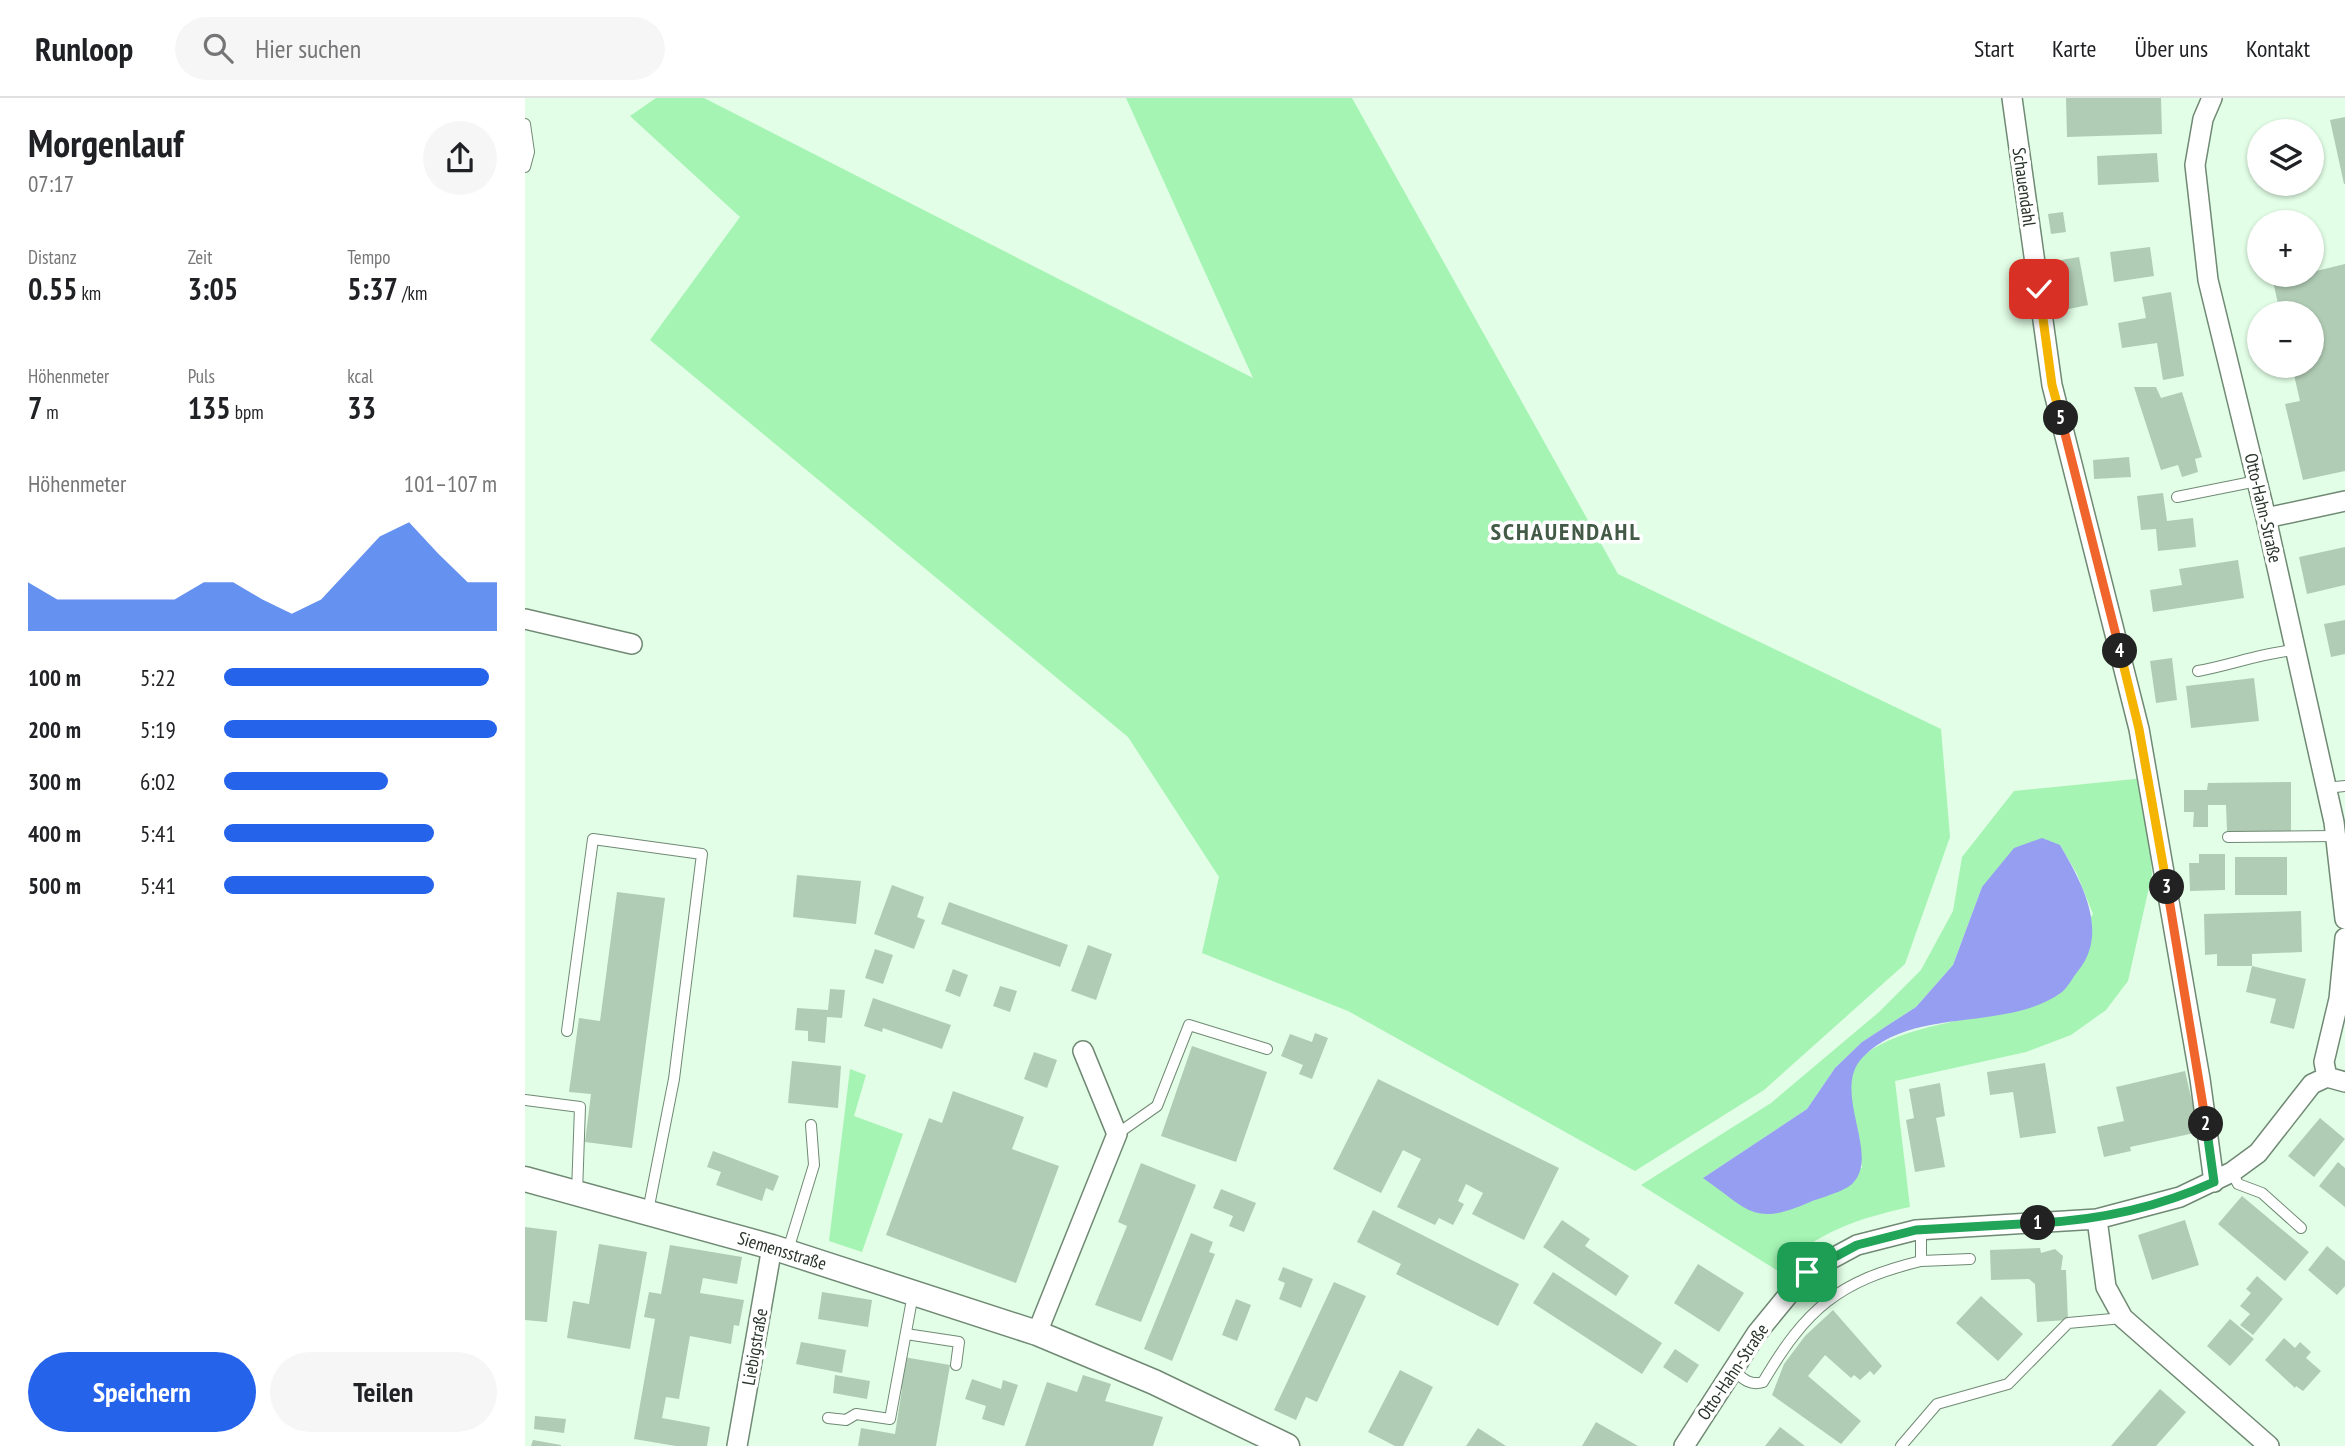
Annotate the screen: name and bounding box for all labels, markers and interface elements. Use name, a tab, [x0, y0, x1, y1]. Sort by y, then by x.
search box	[175, 17, 665, 80]
text: Runloop	[35, 27, 133, 70]
icon: search	[199, 29, 237, 67]
text: Hier suchen	[255, 32, 361, 65]
text: Start	[1974, 33, 2014, 64]
text: Karte	[2052, 33, 2097, 64]
text: Über uns	[2135, 33, 2208, 64]
text: Kontakt	[2246, 33, 2310, 64]
text: Morgenlauf	[28, 118, 183, 167]
map controls	[2247, 119, 2324, 378]
button: layers	[2247, 119, 2324, 196]
button: share	[423, 121, 497, 195]
street label: Schauendahl	[2008, 146, 2042, 229]
text: 07:17	[28, 169, 74, 198]
button: +	[2247, 210, 2324, 287]
text: Distanz	[28, 245, 77, 269]
text: Zeit	[188, 245, 212, 269]
text: Tempo	[347, 245, 391, 269]
pin	[2009, 259, 2069, 319]
text: 0.55	[28, 269, 77, 308]
text: 3:05	[188, 269, 238, 308]
text: 5:37	[347, 269, 398, 308]
icon: check	[2020, 270, 2058, 308]
text: km	[77, 281, 101, 305]
text: /km	[398, 281, 427, 305]
button: −	[2247, 301, 2324, 378]
text: Höhenmeter	[28, 364, 109, 388]
text: Puls	[188, 364, 215, 388]
text: kcal	[347, 364, 373, 388]
text: 7	[28, 388, 42, 427]
text: 135	[188, 388, 231, 427]
text: 33	[347, 388, 376, 427]
text: m	[42, 400, 59, 424]
text: bpm	[231, 400, 264, 424]
pin: 5	[2043, 400, 2079, 436]
text: 5	[2056, 405, 2065, 429]
street label: Otto-Hahn-Straße	[2240, 451, 2287, 565]
text: Höhenmeter	[28, 469, 126, 498]
text: 101–107 m	[404, 469, 497, 498]
district label: SCHAUENDAHL	[1490, 516, 1642, 547]
pin: 4	[2103, 634, 2137, 668]
text: 4	[2115, 638, 2124, 662]
text: 100 m	[28, 663, 81, 692]
text: 5:22	[140, 663, 176, 692]
text: 200 m	[28, 715, 81, 744]
text: 5:19	[140, 715, 176, 744]
text: 300 m	[28, 767, 81, 796]
text: 6:02	[140, 767, 176, 796]
text: 400 m	[28, 819, 81, 848]
text: 5:41	[140, 819, 176, 848]
pin: 3	[2149, 870, 2185, 904]
text: 500 m	[28, 871, 81, 900]
text: 5:41	[140, 871, 176, 900]
text: 3	[2162, 874, 2171, 898]
pin: 2	[2189, 1107, 2223, 1142]
text: 2	[2201, 1111, 2210, 1135]
pin: 1	[2021, 1206, 2055, 1240]
text: 1	[2033, 1210, 2042, 1234]
street label: Siemensstraße	[735, 1226, 829, 1275]
pin	[1777, 1242, 1837, 1302]
icon: arrive	[1788, 1253, 1826, 1291]
street label: Liebigstraße	[736, 1307, 773, 1387]
street label: Otto-Hahn-Straße	[1692, 1319, 1773, 1424]
button: Speichern	[28, 1352, 256, 1432]
button: Teilen	[270, 1352, 497, 1432]

